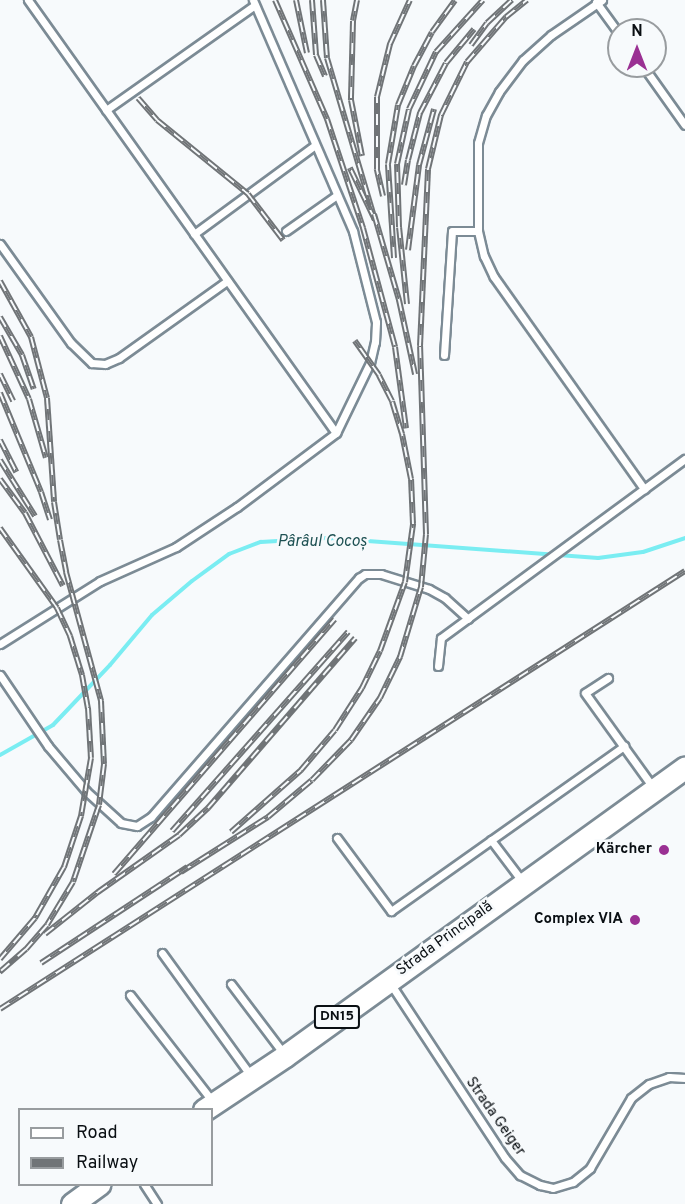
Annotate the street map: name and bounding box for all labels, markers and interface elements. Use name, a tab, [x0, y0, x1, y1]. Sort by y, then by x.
north arrow	[607, 18, 667, 78]
text: N	[631, 22, 643, 42]
water label: Pârâul Cocoș	[277, 532, 367, 552]
place label: Kärcher	[596, 841, 652, 859]
marker: Kärcher	[657, 843, 671, 857]
street label: Strada Principală	[393, 898, 497, 980]
place label: Complex VIA	[533, 911, 623, 929]
marker: Complex VIA	[628, 913, 642, 927]
road number: DN15	[313, 1006, 361, 1028]
street label: Strada Geiger	[461, 1074, 529, 1160]
legend	[18, 1108, 213, 1186]
text: Road	[76, 1122, 118, 1145]
text: Railway	[76, 1152, 138, 1175]

